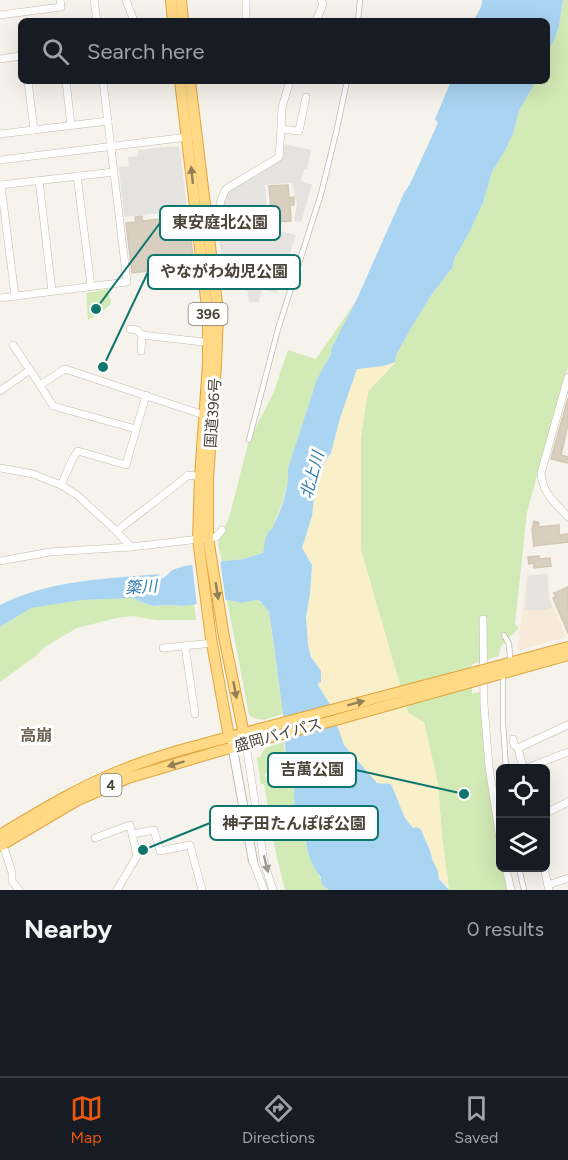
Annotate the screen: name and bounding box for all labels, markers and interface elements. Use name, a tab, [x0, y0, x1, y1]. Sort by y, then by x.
search box	[18, 18, 550, 84]
icon: search	[39, 35, 72, 68]
text: Search here	[87, 38, 205, 65]
one-way arrow	[187, 166, 197, 185]
callout: 東安庭北公園	[160, 206, 280, 240]
text: 東安庭北公園	[172, 213, 268, 232]
callout: やながわ幼児公園	[148, 255, 300, 289]
text: やながわ幼児公園	[160, 262, 288, 281]
road number: 396	[188, 303, 228, 325]
street label: 国道396号	[202, 377, 224, 449]
water label: 北上川	[297, 447, 328, 501]
water label: 簗川	[124, 576, 160, 598]
one-way arrow	[212, 582, 221, 601]
one-way arrow	[231, 681, 240, 700]
one-way arrow	[347, 698, 365, 708]
street label: 盛岡バイパス	[232, 715, 324, 755]
district label: 高崩	[20, 726, 52, 745]
callout: 吉萬公園	[268, 753, 356, 787]
one-way arrow	[167, 760, 185, 769]
text: 吉萬公園	[280, 760, 344, 779]
map controls	[496, 764, 550, 872]
button: locate	[496, 764, 550, 818]
road number: 4	[100, 774, 122, 796]
callout: 神子田たんぽぽ公園	[210, 806, 378, 840]
text: 神子田たんぽぽ公園	[222, 814, 366, 833]
button: layers	[496, 818, 550, 872]
one-way arrow	[261, 855, 271, 873]
text: Nearby	[24, 913, 112, 945]
text: 0 results	[467, 917, 544, 941]
tab: Map	[70, 1092, 103, 1147]
tab: Directions	[242, 1092, 315, 1147]
tab: Saved	[454, 1092, 498, 1147]

